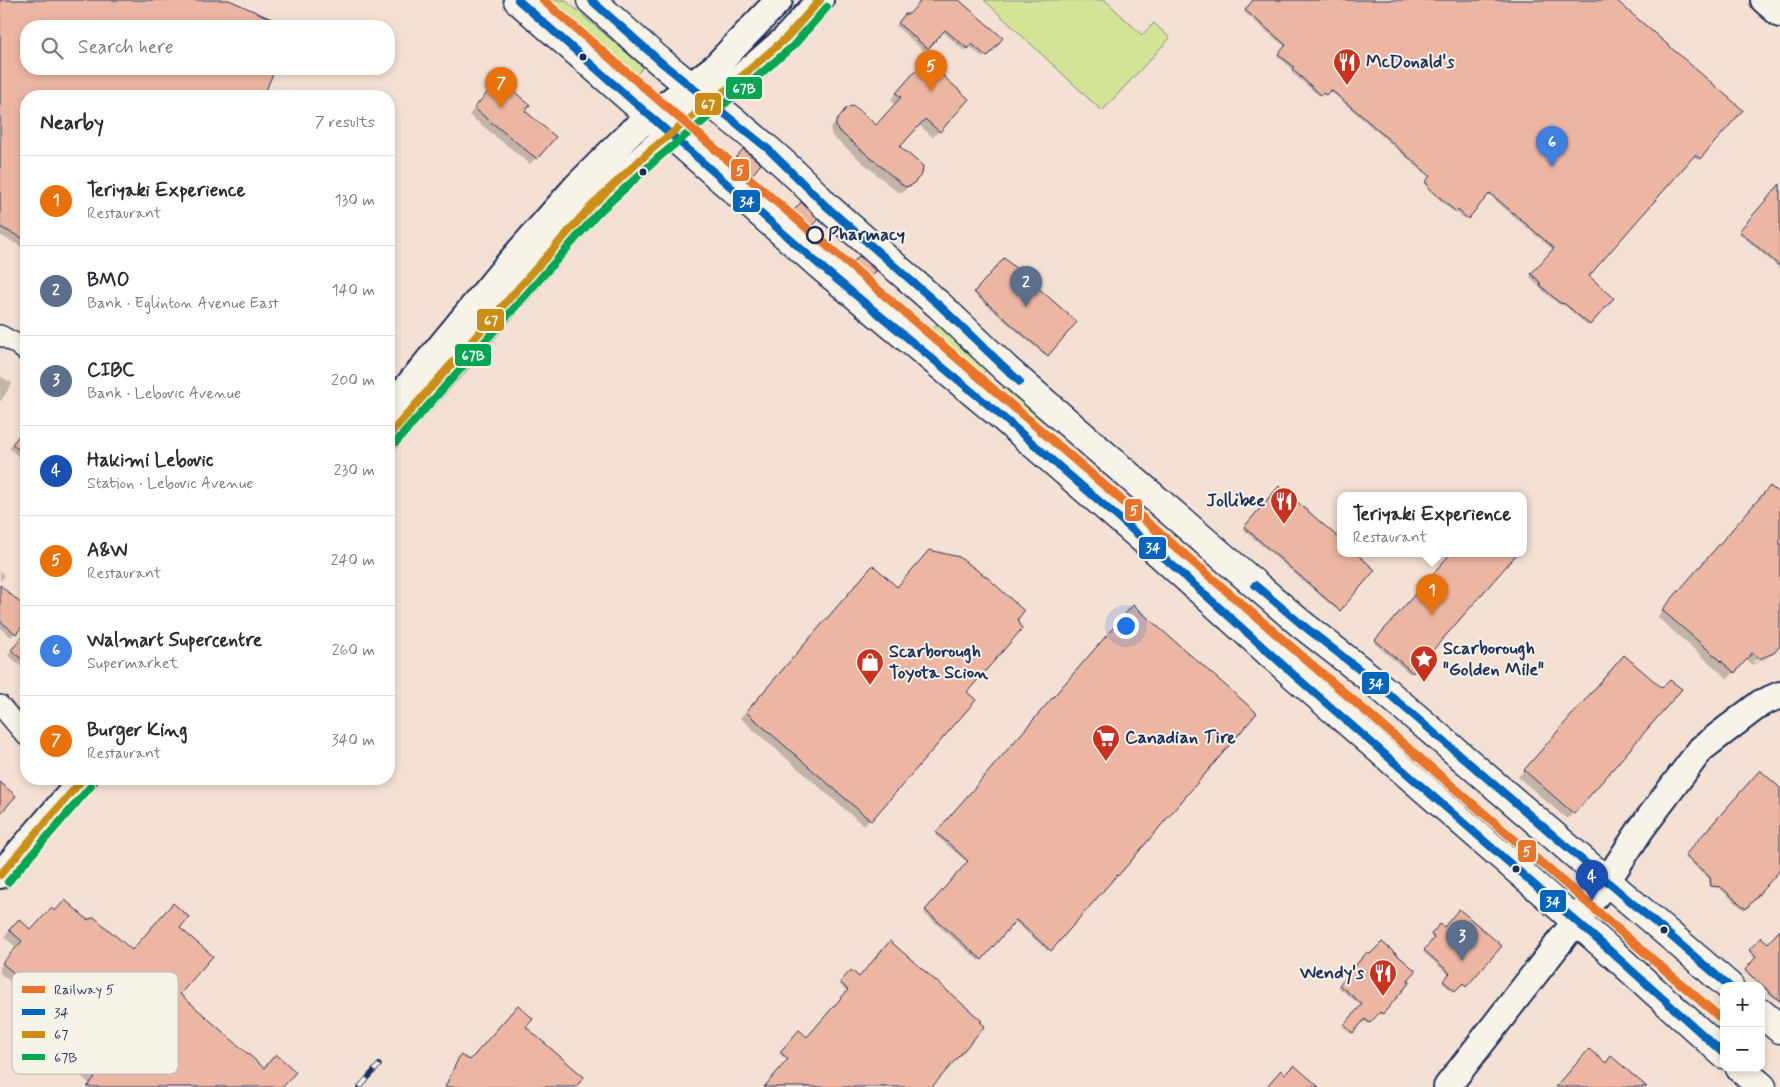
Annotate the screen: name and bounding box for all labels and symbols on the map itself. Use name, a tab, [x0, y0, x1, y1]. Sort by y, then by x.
restaurant icon: McDonald's	[1332, 47, 1362, 86]
pin: 5	[915, 50, 947, 91]
place label: McDonald's	[1366, 50, 1454, 74]
unlabelled marker	[578, 52, 588, 62]
pin: 7	[485, 67, 517, 108]
line badge: 67B	[725, 76, 763, 100]
text: 67B	[732, 80, 756, 98]
line badge: 67	[694, 92, 722, 116]
text: 67	[701, 96, 715, 114]
pin: 6	[1536, 126, 1568, 167]
line badge: 5	[730, 158, 750, 182]
text: 5	[736, 162, 745, 180]
unlabelled marker	[638, 167, 648, 177]
line badge: 34	[732, 189, 761, 213]
text: 34	[740, 193, 755, 211]
place label: Pharmacy	[828, 223, 905, 247]
marker: Pharmacy	[806, 226, 824, 244]
pin: 2	[1010, 266, 1042, 307]
line badge: 67	[476, 308, 505, 332]
text: 67	[484, 312, 498, 330]
line badge: 67B	[454, 343, 492, 367]
text: 67B	[461, 347, 485, 365]
restaurant icon: Jollibee	[1269, 486, 1299, 525]
place label: Jollibee	[1207, 489, 1265, 513]
line badge: 5	[1124, 498, 1143, 522]
text: 5	[1130, 502, 1139, 520]
line badge: 34	[1138, 536, 1167, 560]
text: 34	[1146, 539, 1161, 557]
pin: 1	[1416, 574, 1448, 615]
your location	[1113, 613, 1139, 639]
place label: Scarborough "Golden Mile"	[1443, 637, 1544, 682]
place label: Scarborough Toyota Scion	[889, 640, 989, 685]
place icon: Scarborough "Golden Mile"	[1409, 644, 1439, 683]
shop icon: Scarborough Toyota Scion	[855, 647, 885, 686]
line badge: 34	[1361, 671, 1390, 695]
text: 34	[1369, 675, 1384, 693]
supermarket icon: Canadian Tire	[1091, 723, 1121, 762]
place label: Canadian Tire	[1125, 726, 1236, 750]
line badge: 5	[1517, 839, 1537, 863]
text: 5	[1523, 843, 1532, 861]
pin: 4	[1576, 860, 1608, 901]
unlabelled marker	[1511, 864, 1521, 874]
line badge: 34	[1539, 889, 1567, 913]
text: 34	[1546, 893, 1561, 911]
pin: 3	[1446, 920, 1478, 961]
unlabelled marker	[1659, 925, 1669, 935]
restaurant icon: Wendy's	[1368, 958, 1398, 997]
place label: Wendy's	[1299, 961, 1364, 985]
legend	[12, 972, 178, 1074]
text: Railway 5	[54, 981, 114, 999]
text: 34	[54, 1004, 69, 1022]
text: 67	[54, 1026, 68, 1044]
text: 67B	[54, 1049, 77, 1067]

